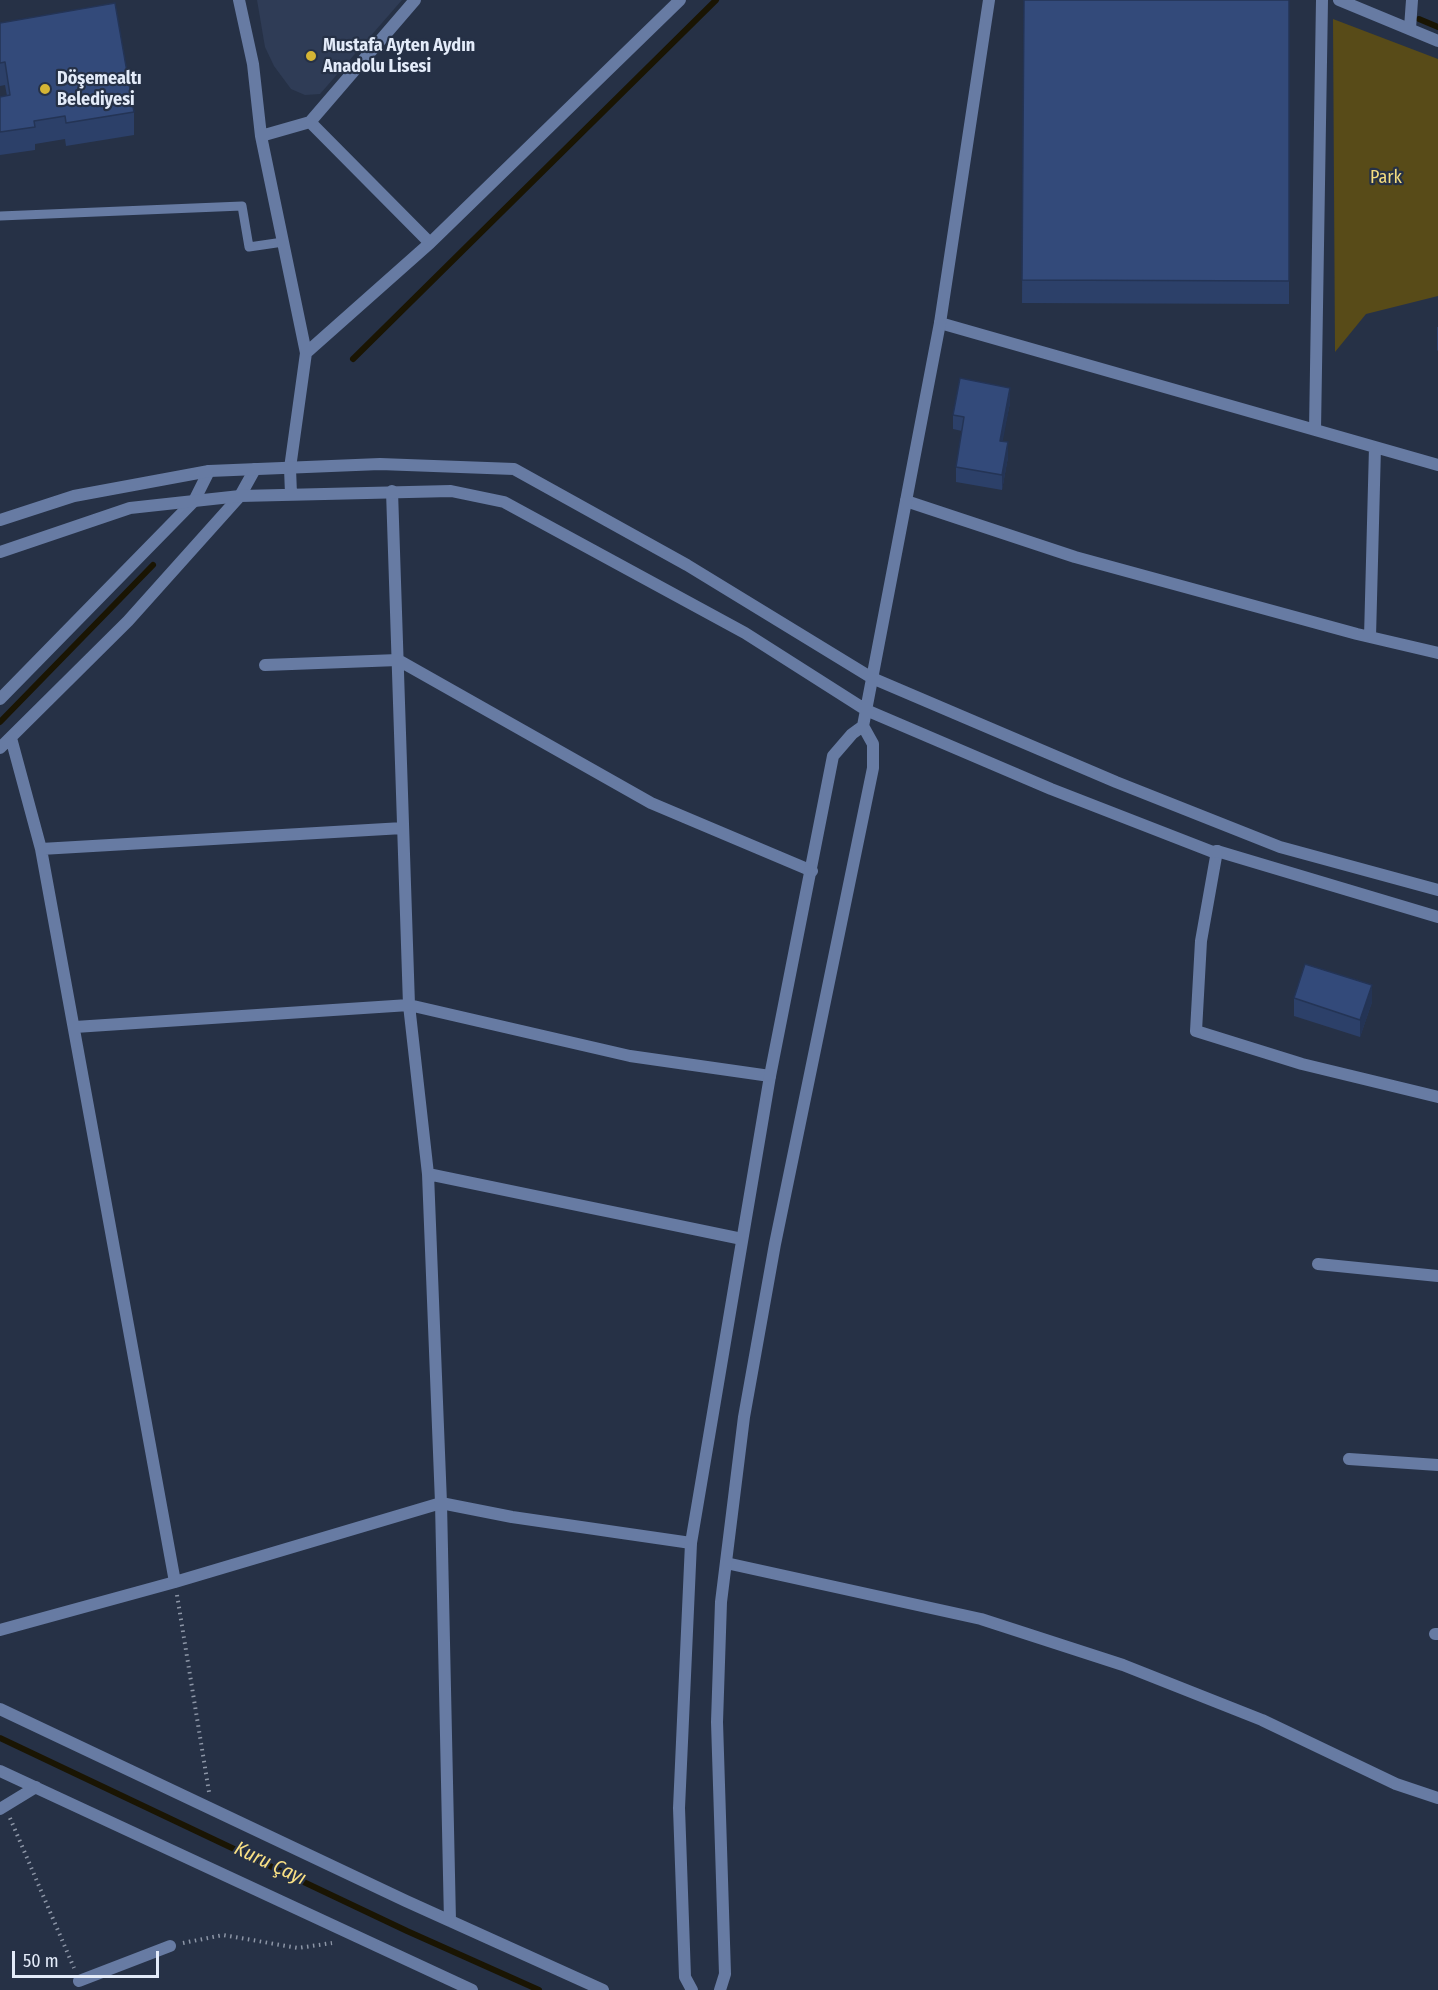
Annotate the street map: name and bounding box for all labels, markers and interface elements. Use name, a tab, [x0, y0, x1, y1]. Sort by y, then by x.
place label: Mustafa Ayten Aydın Anadolu Lisesi	[323, 35, 475, 78]
marker: Mustafa Ayten Aydın Anadolu Lisesi	[304, 49, 318, 63]
place label: Döşemealtı Belediyesi	[57, 68, 142, 110]
marker: Döşemealtı Belediyesi	[38, 82, 52, 96]
park label: Park	[1370, 167, 1402, 189]
water label: Kuru Çayı	[230, 1837, 310, 1891]
scale bar	[15, 1939, 162, 1977]
text: 50 m	[23, 1950, 59, 1972]

